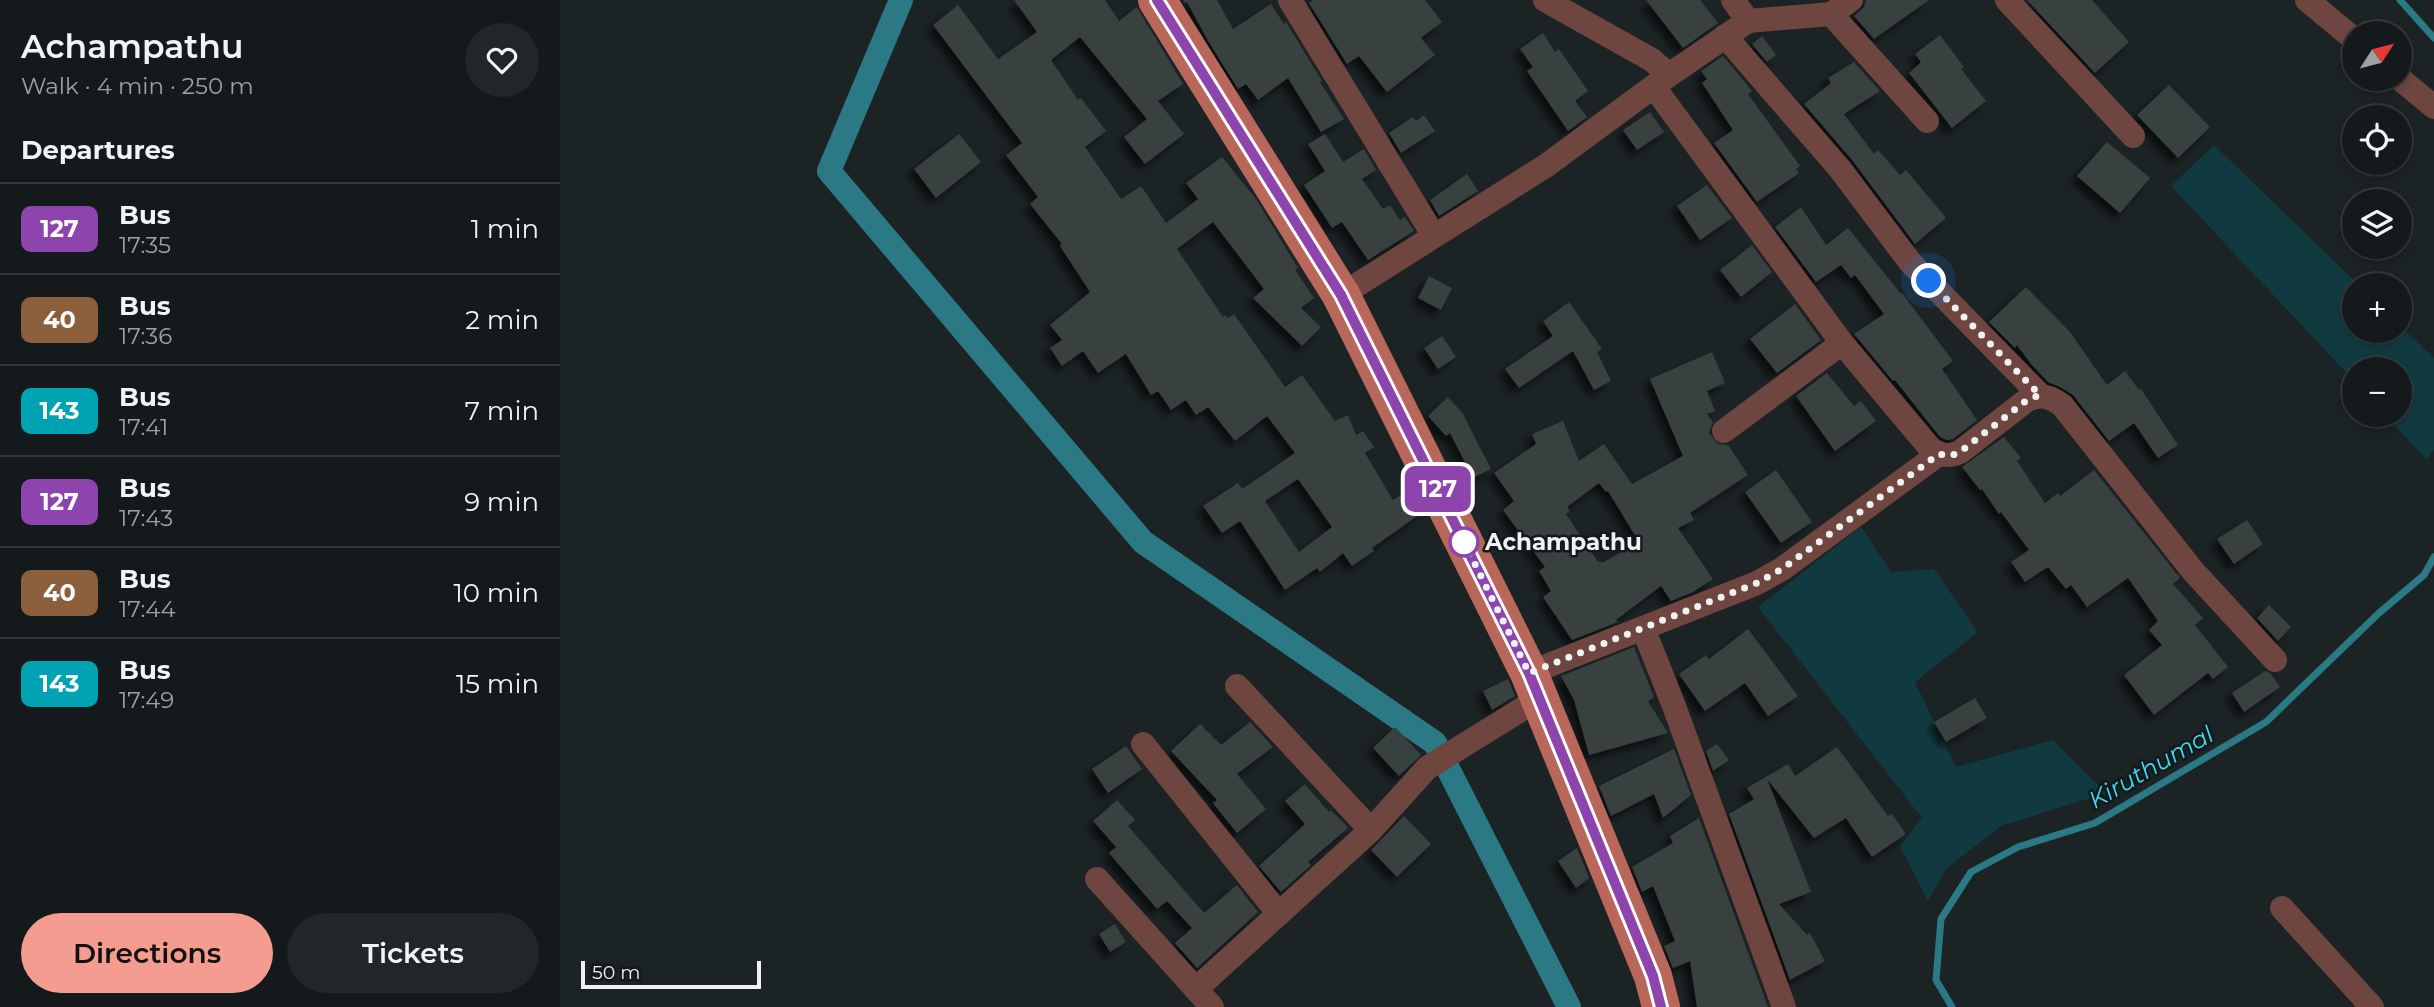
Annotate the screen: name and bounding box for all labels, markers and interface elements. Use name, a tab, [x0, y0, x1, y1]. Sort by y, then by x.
north arrow	[2342, 21, 2412, 91]
map controls	[2342, 21, 2412, 427]
button: heart	[465, 23, 539, 97]
text: Achampathu	[21, 26, 243, 66]
text: Walk · 4 min · 250 m	[21, 72, 254, 100]
button: locate	[2342, 105, 2412, 175]
text: Departures	[21, 134, 175, 166]
button: layers	[2342, 189, 2412, 259]
text: Bus	[119, 199, 171, 231]
text: 1 min	[471, 213, 539, 245]
text: 127	[40, 214, 79, 243]
text: 17:35	[119, 231, 171, 259]
your location	[1911, 263, 1946, 298]
button: +	[2342, 273, 2412, 343]
text: Bus	[119, 290, 171, 322]
text: 2 min	[465, 304, 539, 336]
text: 40	[43, 305, 76, 334]
text: 17:36	[119, 322, 172, 350]
button: −	[2342, 357, 2412, 427]
text: Bus	[119, 381, 171, 413]
text: 7 min	[465, 395, 539, 427]
text: 143	[40, 396, 80, 425]
text: 17:41	[119, 413, 168, 441]
line badge: 127	[1398, 466, 1478, 512]
text: Bus	[119, 472, 171, 504]
text: 127	[1419, 474, 1457, 503]
text: 9 min	[464, 486, 539, 518]
text: 127	[40, 487, 79, 516]
text: 17:43	[119, 504, 173, 532]
marker: Achampathu	[1449, 527, 1479, 557]
place label: Achampathu	[1484, 528, 1642, 556]
text: Bus	[119, 563, 171, 595]
text: 10 min	[453, 577, 539, 609]
text: 40	[43, 578, 76, 607]
text: 17:44	[119, 595, 176, 623]
text: Bus	[119, 654, 171, 686]
text: 15 min	[456, 668, 539, 700]
text: 143	[40, 669, 80, 698]
text: 17:49	[119, 686, 174, 714]
water label: Kiruthumal	[2083, 719, 2219, 814]
button: Directions	[21, 913, 273, 993]
button: Tickets	[287, 913, 539, 993]
scale bar	[581, 958, 761, 990]
text: 50 m	[592, 961, 640, 984]

